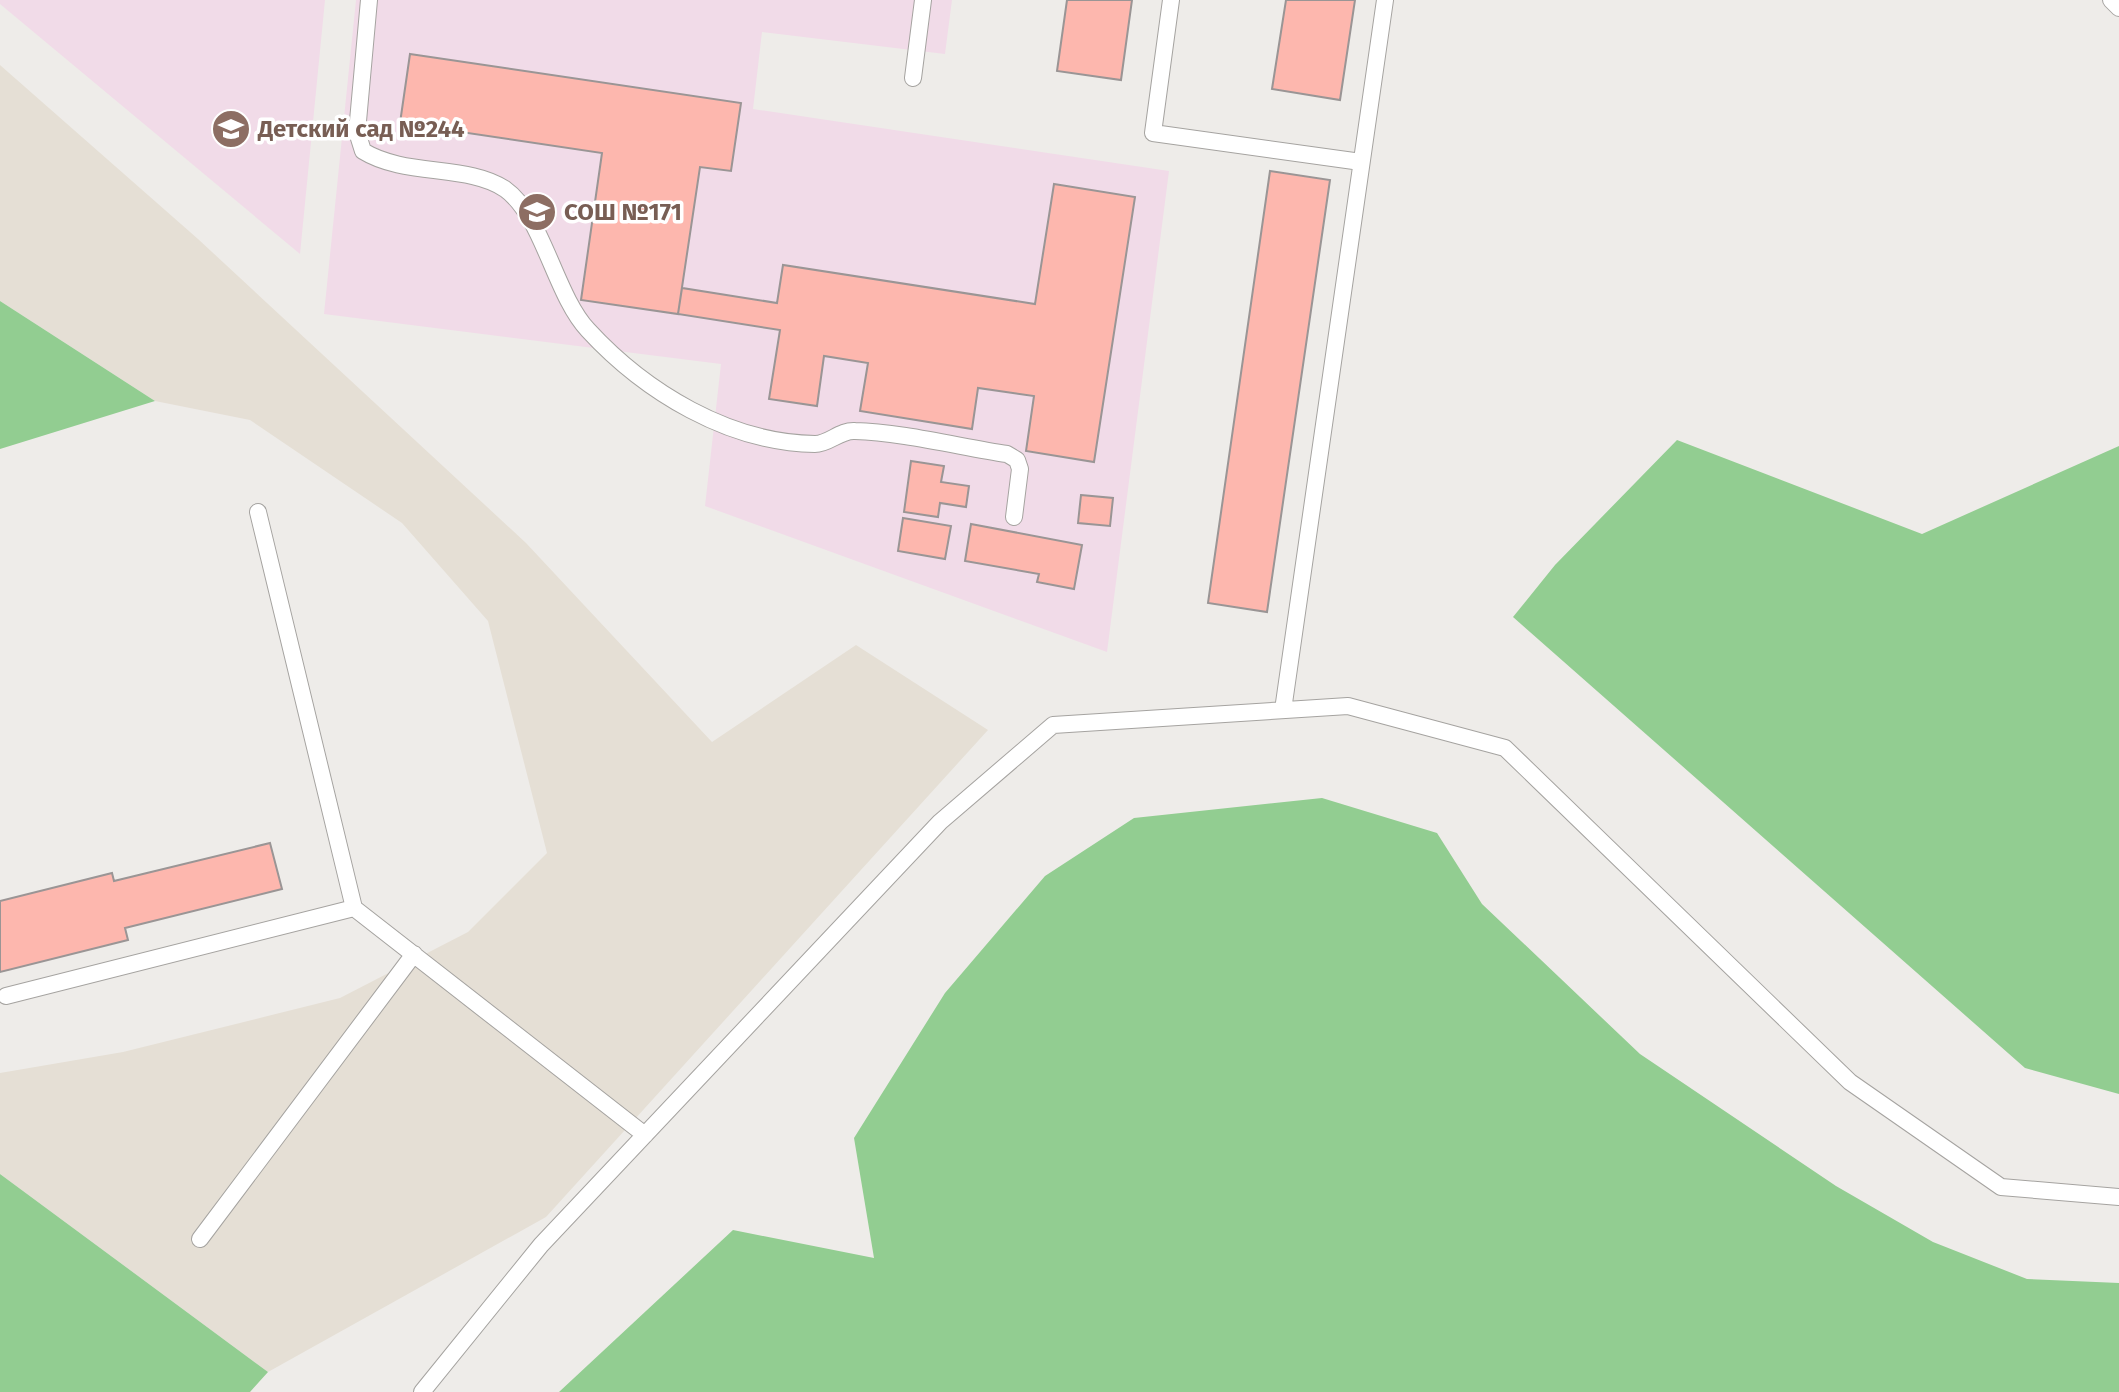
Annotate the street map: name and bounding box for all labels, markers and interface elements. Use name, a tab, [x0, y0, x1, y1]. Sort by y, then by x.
school or university icon: Детский сад №244	[210, 108, 252, 150]
place label: Детский сад №244	[257, 115, 465, 143]
school or university icon: СОШ №171	[516, 191, 558, 233]
place label: СОШ №171	[564, 198, 682, 226]

